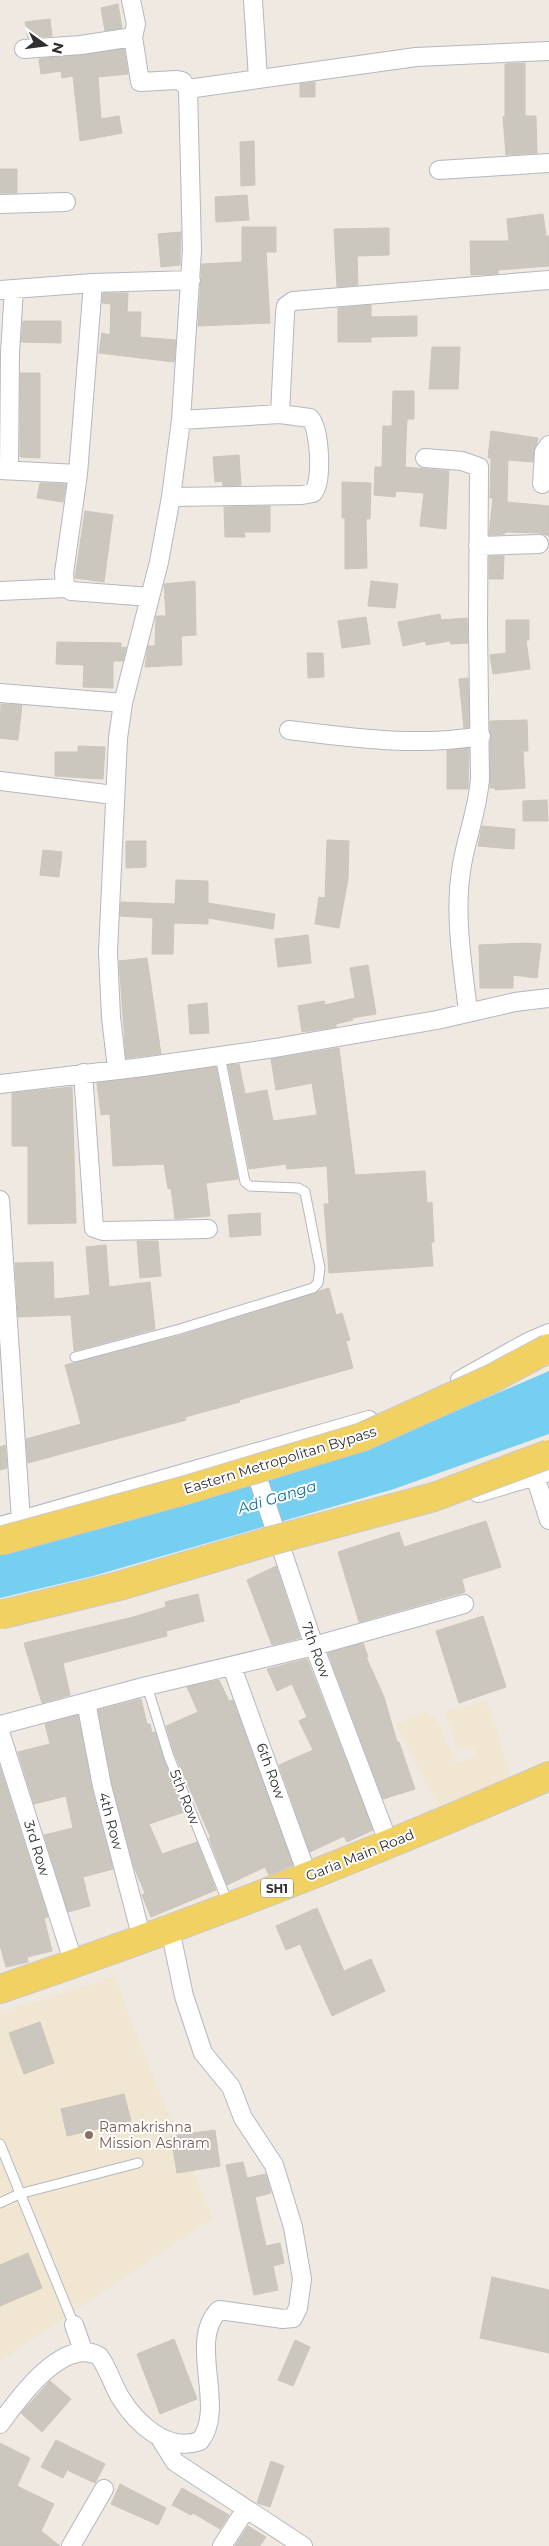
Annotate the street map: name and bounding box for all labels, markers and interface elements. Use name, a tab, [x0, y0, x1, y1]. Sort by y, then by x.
north arrow	[20, 20, 70, 70]
text: N	[48, 40, 68, 56]
street label: Eastern Metropolitan Bypass	[181, 1422, 379, 1498]
water label: Adi Ganga	[234, 1476, 319, 1518]
street label: 7th Row	[298, 1620, 335, 1681]
street label: 6th Row	[253, 1741, 290, 1802]
street label: 5th Row	[166, 1767, 204, 1828]
street label: 4th Row	[95, 1790, 128, 1853]
street label: 3rd Row	[20, 1818, 54, 1879]
street label: Garia Main Road	[303, 1825, 417, 1885]
road number: SH1	[261, 1879, 293, 1898]
place label: Ramakrishna Mission Ashram	[99, 2118, 210, 2152]
marker: Ramakrishna Mission Ashram	[83, 2129, 95, 2141]

